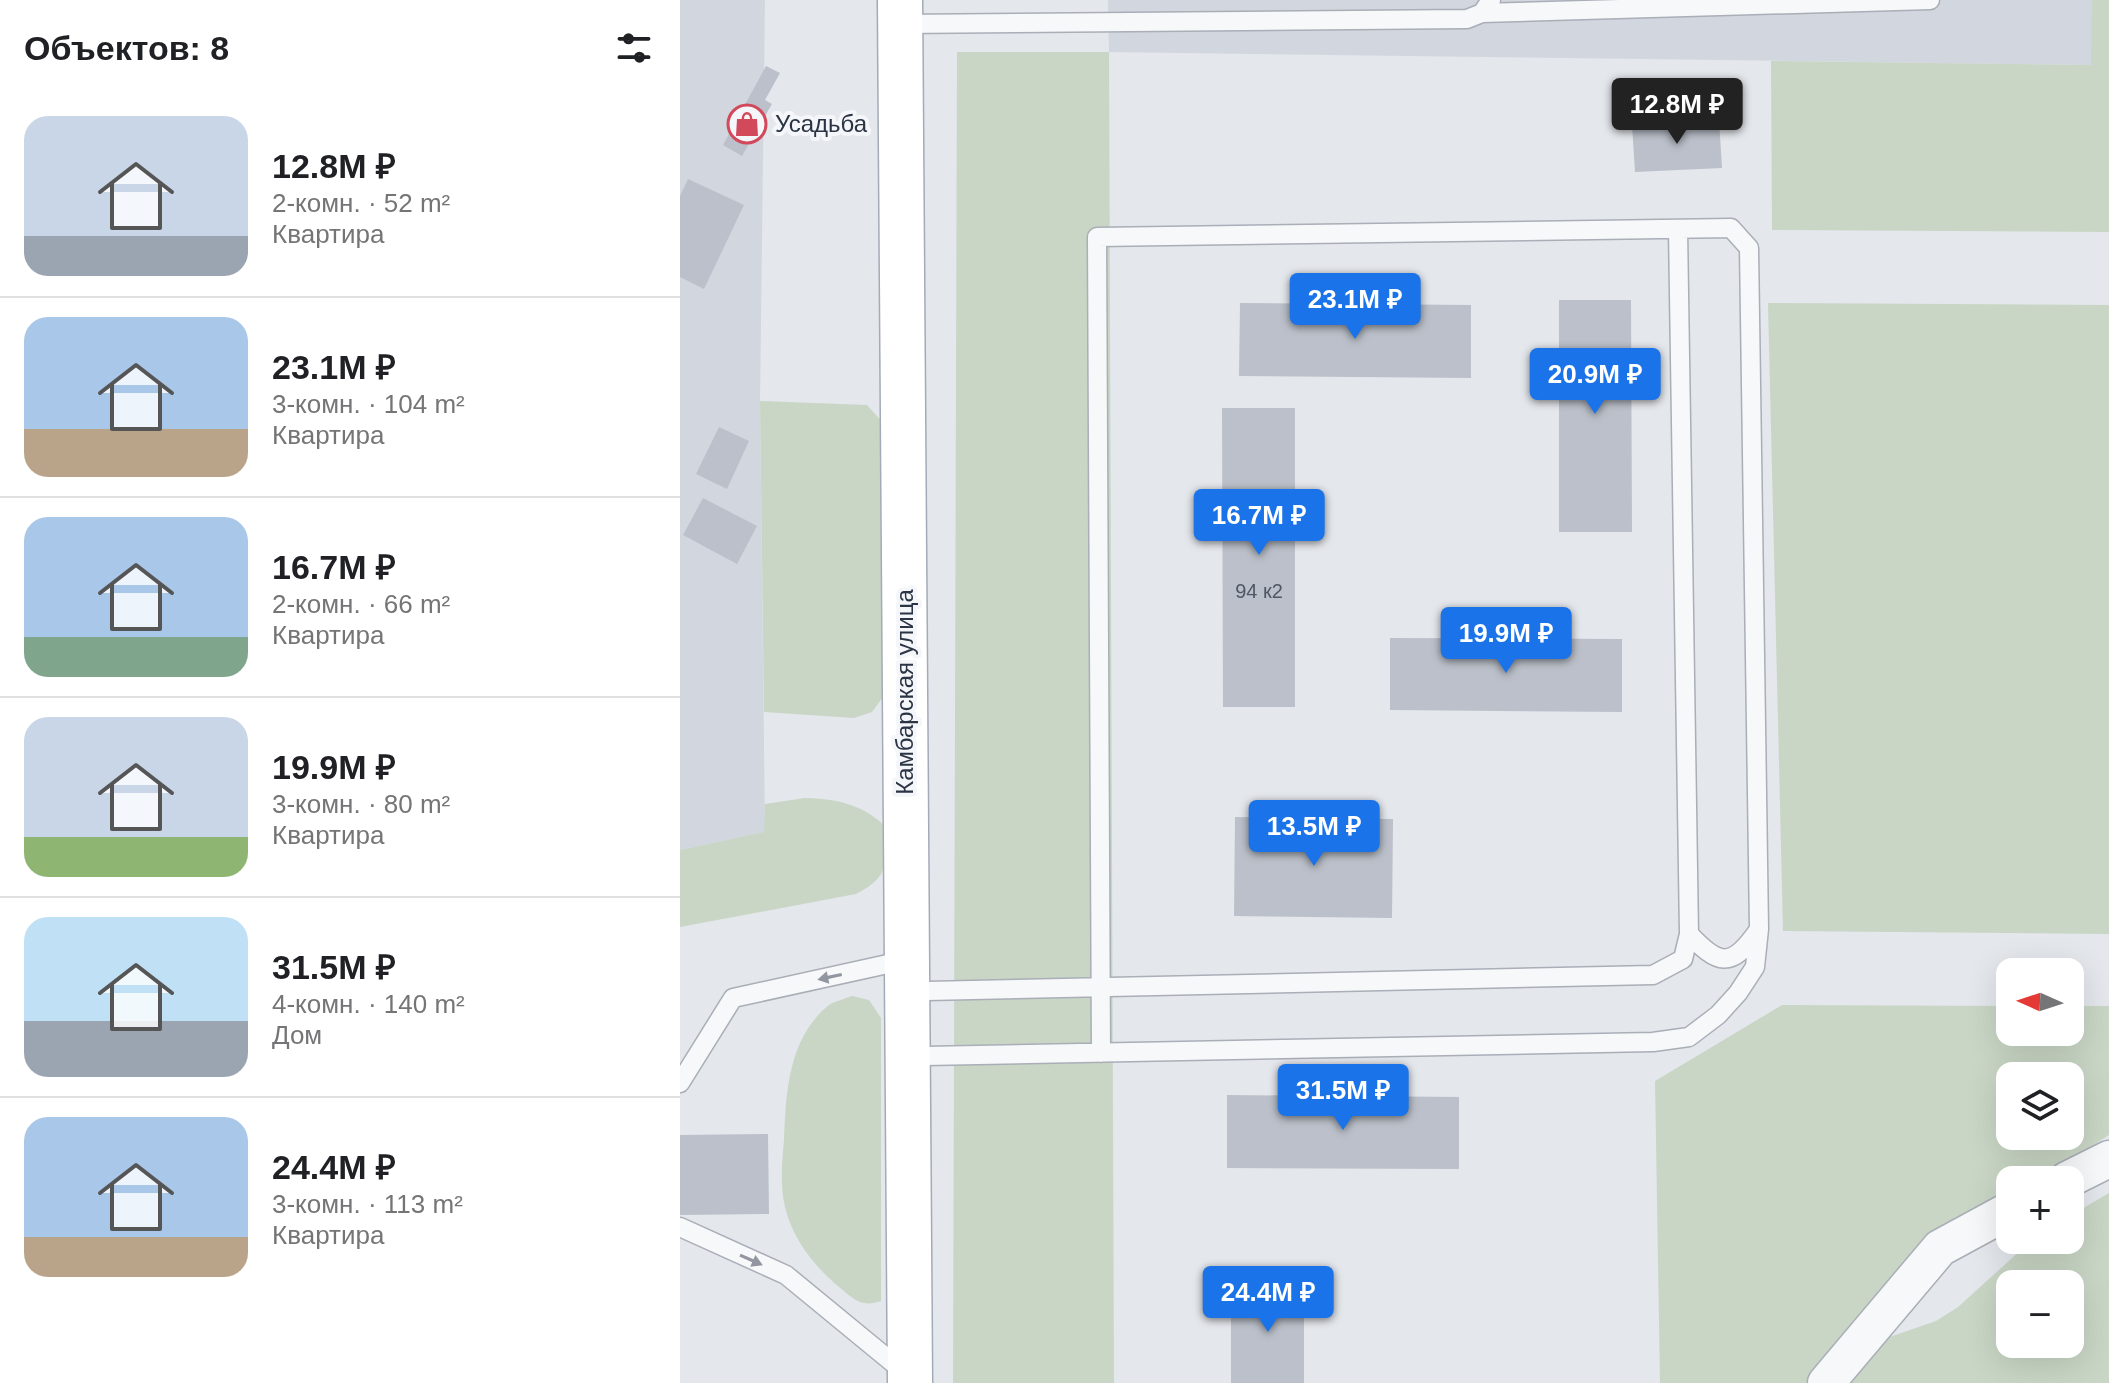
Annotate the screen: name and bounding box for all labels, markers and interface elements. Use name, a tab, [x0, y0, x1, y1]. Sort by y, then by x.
icon: filters	[612, 26, 656, 70]
text: Объектов: 8	[24, 29, 229, 67]
pin: 12.8M ₽	[1603, 78, 1751, 146]
text: 12.8M ₽	[1630, 89, 1724, 119]
shop icon: Усадьба	[726, 103, 768, 145]
place label: Усадьба	[775, 110, 868, 137]
text: 12.8M ₽	[272, 147, 396, 185]
icon: home	[88, 148, 184, 244]
text: 2-комн. · 52 m²	[272, 188, 450, 218]
text: Квартира	[272, 219, 384, 249]
pin: 23.1M ₽	[1281, 273, 1429, 341]
text: 23.1M ₽	[1308, 284, 1402, 314]
text: 23.1M ₽	[272, 348, 396, 386]
pin: 20.9M ₽	[1521, 348, 1669, 416]
icon: home	[88, 349, 184, 445]
text: 20.9M ₽	[1548, 359, 1642, 389]
text: 3-комн. · 104 m²	[272, 389, 465, 419]
text: Квартира	[272, 420, 384, 450]
pin: 16.7M ₽	[1185, 489, 1333, 557]
text: 16.7M ₽	[1212, 500, 1306, 530]
text: 16.7M ₽	[272, 548, 396, 586]
icon: home	[88, 549, 184, 645]
house number: 94 к2	[1235, 580, 1283, 602]
text: 2-комн. · 66 m²	[272, 589, 450, 619]
street label: Камбарская улица	[891, 589, 918, 795]
pin: 19.9M ₽	[1432, 607, 1580, 675]
text: 19.9M ₽	[1459, 618, 1553, 648]
text: Квартира	[272, 620, 384, 650]
text: 19.9M ₽	[272, 748, 396, 786]
icon: home	[88, 749, 184, 845]
text: 3-комн. · 80 m²	[272, 789, 450, 819]
pin: 13.5M ₽	[1240, 800, 1388, 868]
text: 13.5M ₽	[1267, 811, 1361, 841]
text: Квартира	[272, 820, 384, 850]
text: 31.5M ₽	[272, 948, 396, 986]
icon: home	[88, 949, 184, 1045]
north arrow	[1996, 958, 2084, 1046]
map controls	[1996, 958, 2084, 1358]
one-way arrow	[817, 971, 842, 984]
text: 4-комн. · 140 m²	[272, 989, 465, 1019]
text: Дом	[272, 1020, 322, 1050]
button: layers	[1996, 1062, 2084, 1150]
pin: 31.5M ₽	[1269, 1064, 1417, 1132]
text: 31.5M ₽	[1296, 1075, 1390, 1105]
text: 24.4M ₽	[272, 1148, 396, 1186]
icon: home	[88, 1149, 184, 1245]
button: +	[1996, 1166, 2084, 1254]
text: 3-комн. · 113 m²	[272, 1189, 463, 1219]
text: Квартира	[272, 1220, 384, 1250]
one-way arrow	[739, 1253, 763, 1266]
pin: 24.4M ₽	[1194, 1266, 1342, 1334]
button: −	[1996, 1270, 2084, 1358]
text: 24.4M ₽	[1221, 1277, 1315, 1307]

